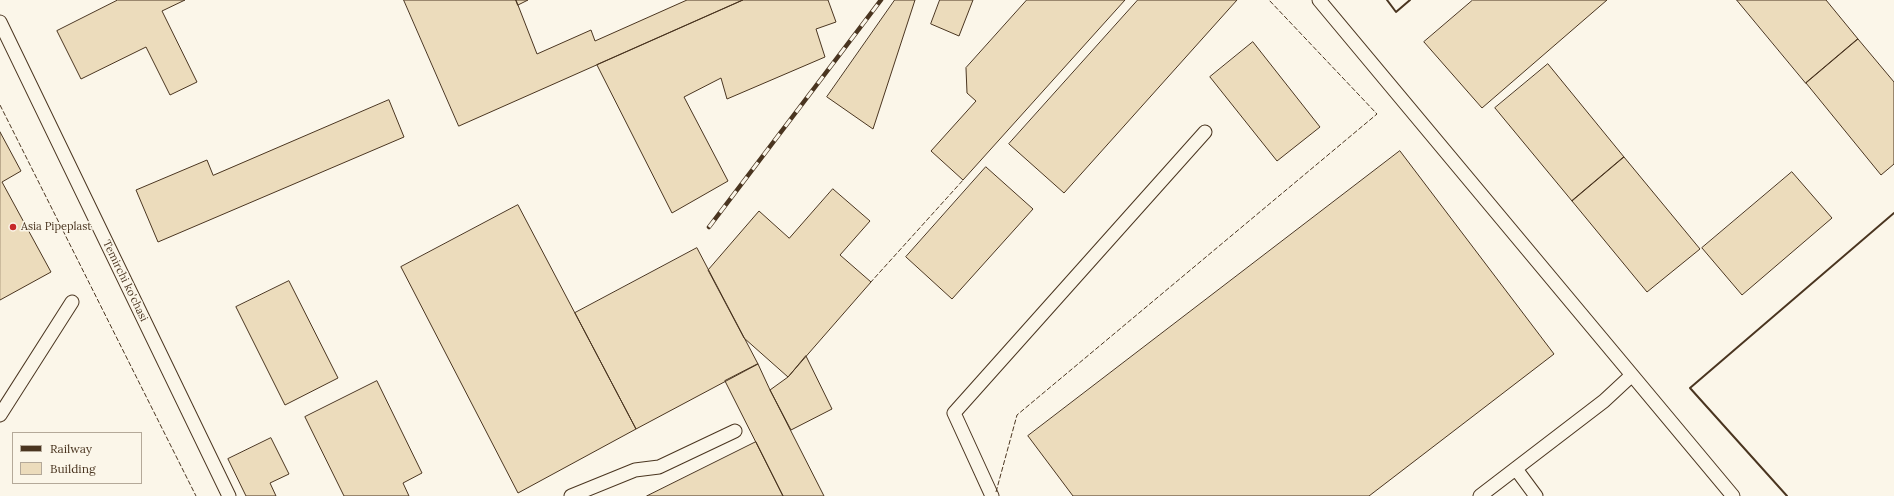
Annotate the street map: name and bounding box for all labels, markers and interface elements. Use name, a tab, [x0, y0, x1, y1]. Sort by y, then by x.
place label: Asia Pipeplast	[21, 220, 92, 234]
marker: Asia Pipeplast	[8, 222, 18, 232]
street label: Temirchi ko'chasi	[100, 238, 150, 324]
legend	[12, 432, 142, 484]
text: Railway	[50, 441, 92, 456]
text: Building	[50, 461, 96, 476]

